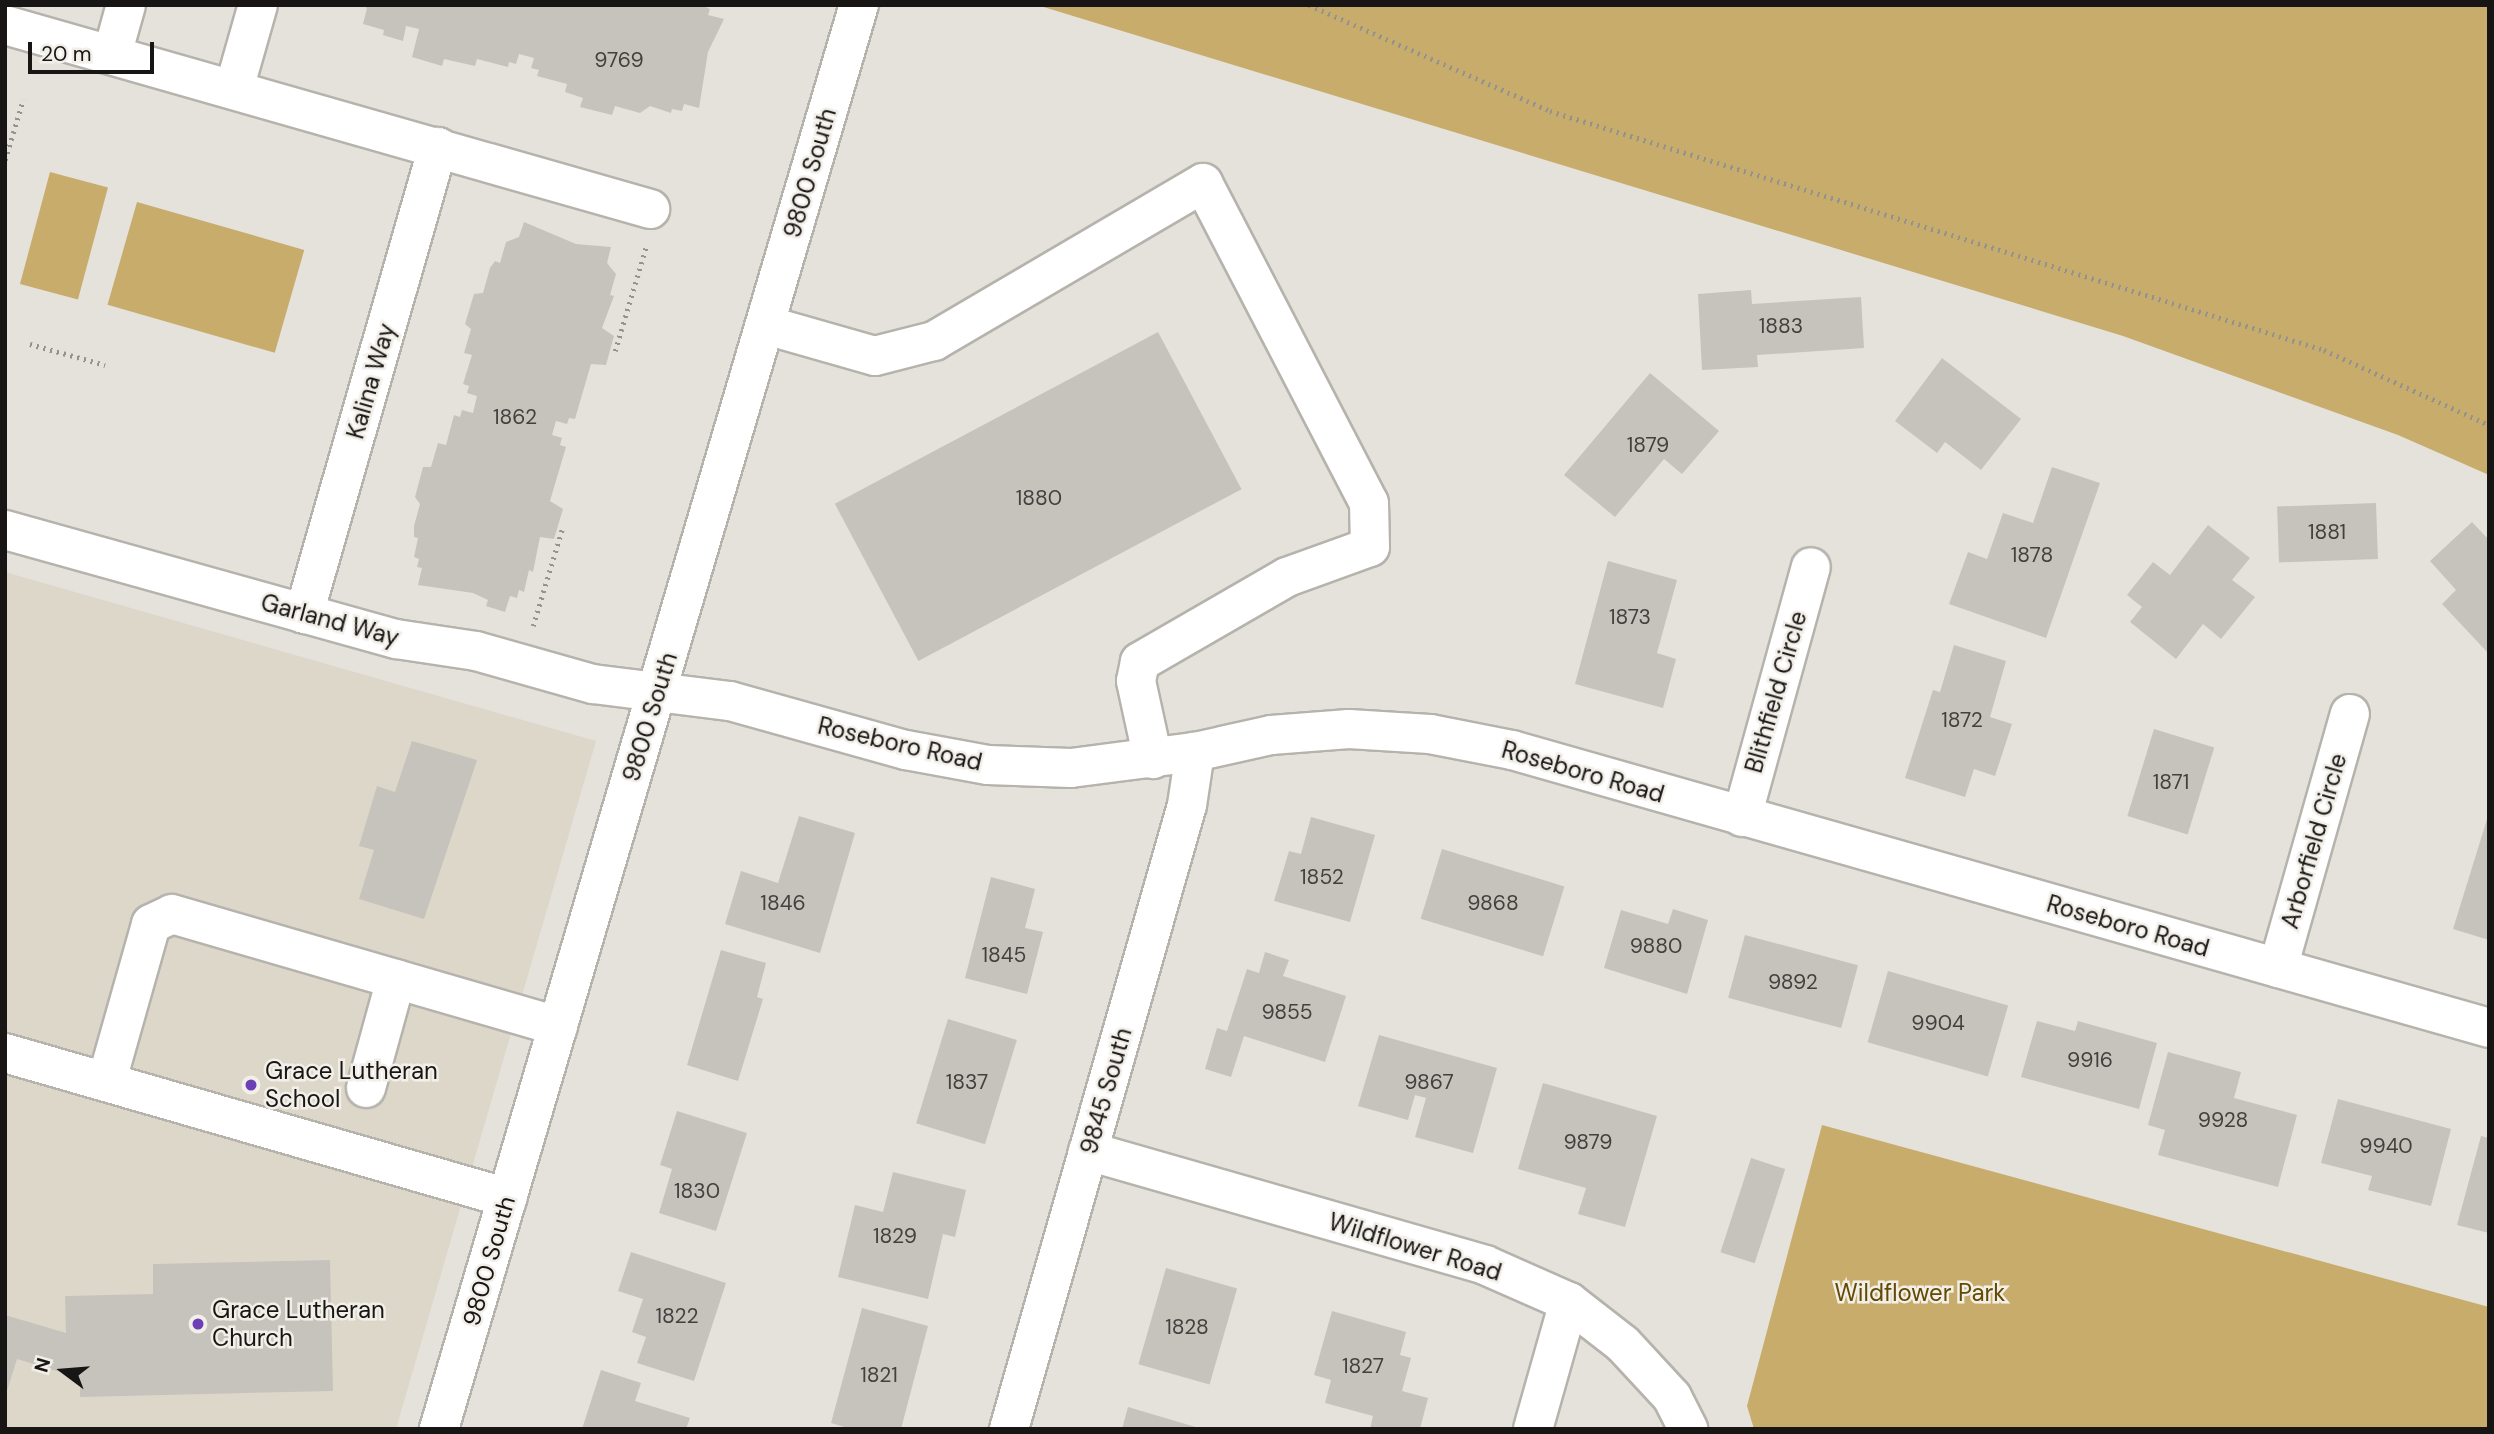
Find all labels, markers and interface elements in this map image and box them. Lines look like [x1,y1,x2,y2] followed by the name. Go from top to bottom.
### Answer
[32,28,158,72] scale bar
[41,40,92,68] text: 20 m
[594,47,644,73] house number: 9769
[778,105,842,241] street label: 9800 South
[1759,313,1803,339] house number: 1883
[341,320,401,442] street label: Kalina Way
[493,404,537,430] house number: 1862
[1627,432,1669,458] house number: 1879
[1016,485,1062,511] house number: 1880
[2308,519,2346,545] house number: 1881
[2011,542,2053,568] house number: 1878
[258,588,402,652] street label: Garland Way
[1609,604,1651,630] house number: 1873
[1739,608,1813,776] street label: Blithfield Circle
[617,649,683,785] street label: 9800 South
[1941,707,1983,733] house number: 1872
[815,711,985,777] street label: Roseboro Road
[1498,735,1668,809] street label: Roseboro Road
[2275,750,2353,932] street label: Arborfield Circle
[2153,769,2189,795] house number: 1871
[1300,864,1344,890] house number: 1852
[2043,889,2213,963] street label: Roseboro Road
[760,890,806,916] house number: 1846
[1467,890,1519,916] house number: 9868
[1630,933,1682,959] house number: 9880
[982,942,1026,968] house number: 1845
[1768,969,1818,995] house number: 9892
[1261,999,1313,1025] house number: 9855
[1911,1010,1965,1036] house number: 9904
[1074,1025,1138,1157] street label: 9845 South
[2067,1047,2113,1073] house number: 9916
[265,1057,438,1113] place label: Grace Lutheran School
[946,1069,988,1095] house number: 1837
[1404,1069,1454,1095] house number: 9867
[243,1077,259,1093] marker: Grace Lutheran School
[2198,1107,2248,1133] house number: 9928
[1564,1129,1612,1155] house number: 9879
[2359,1133,2413,1159] house number: 9940
[674,1178,720,1204] house number: 1830
[457,1193,521,1329] street label: 9800 South
[1325,1207,1505,1287] street label: Wildflower Road
[873,1223,917,1249] house number: 1829
[1835,1279,2005,1307] park label: Wildflower Park
[212,1296,385,1352] place label: Grace Lutheran Church
[655,1303,699,1329] house number: 1822
[1165,1314,1209,1340] house number: 1828
[190,1316,206,1332] marker: Grace Lutheran Church
[28,1336,98,1406] north arrow
[1342,1353,1384,1379] house number: 1827
[28,1355,56,1375] text: N
[860,1362,898,1388] house number: 1821

